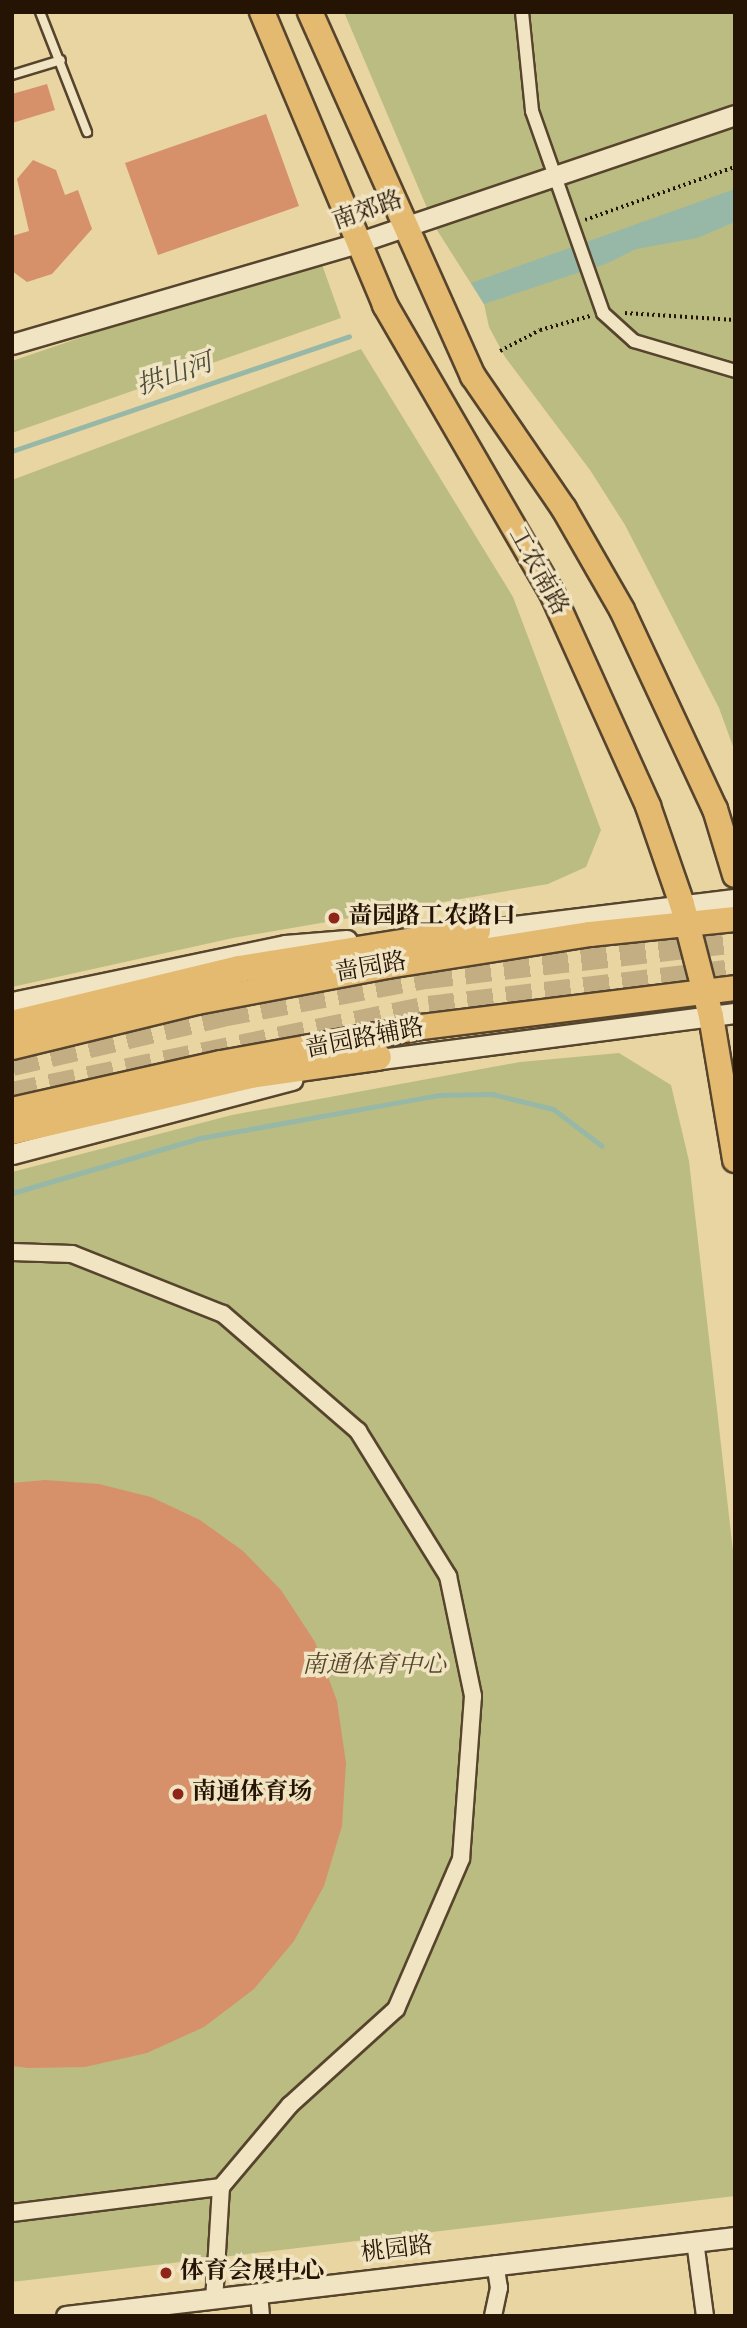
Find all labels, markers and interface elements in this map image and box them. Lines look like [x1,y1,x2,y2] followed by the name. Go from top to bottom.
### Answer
[329,187,407,237] street label: 南郊路
[133,349,217,403] water label: 拱山河
[501,523,573,621] street label: 工农南路
[348,904,516,932] place label: 啬园路工农路口
[326,910,342,926] marker: 啬园路工农路口
[333,949,409,989] street label: 啬园路
[303,1014,427,1066] street label: 啬园路辅路
[302,1653,446,1681] park label: 南通体育中心
[192,1780,312,1808] place label: 南通体育场
[170,1786,186,1802] marker: 南通体育场
[360,2232,434,2270] street label: 桃园路
[180,2259,324,2287] place label: 体育会展中心
[158,2265,174,2281] marker: 体育会展中心

